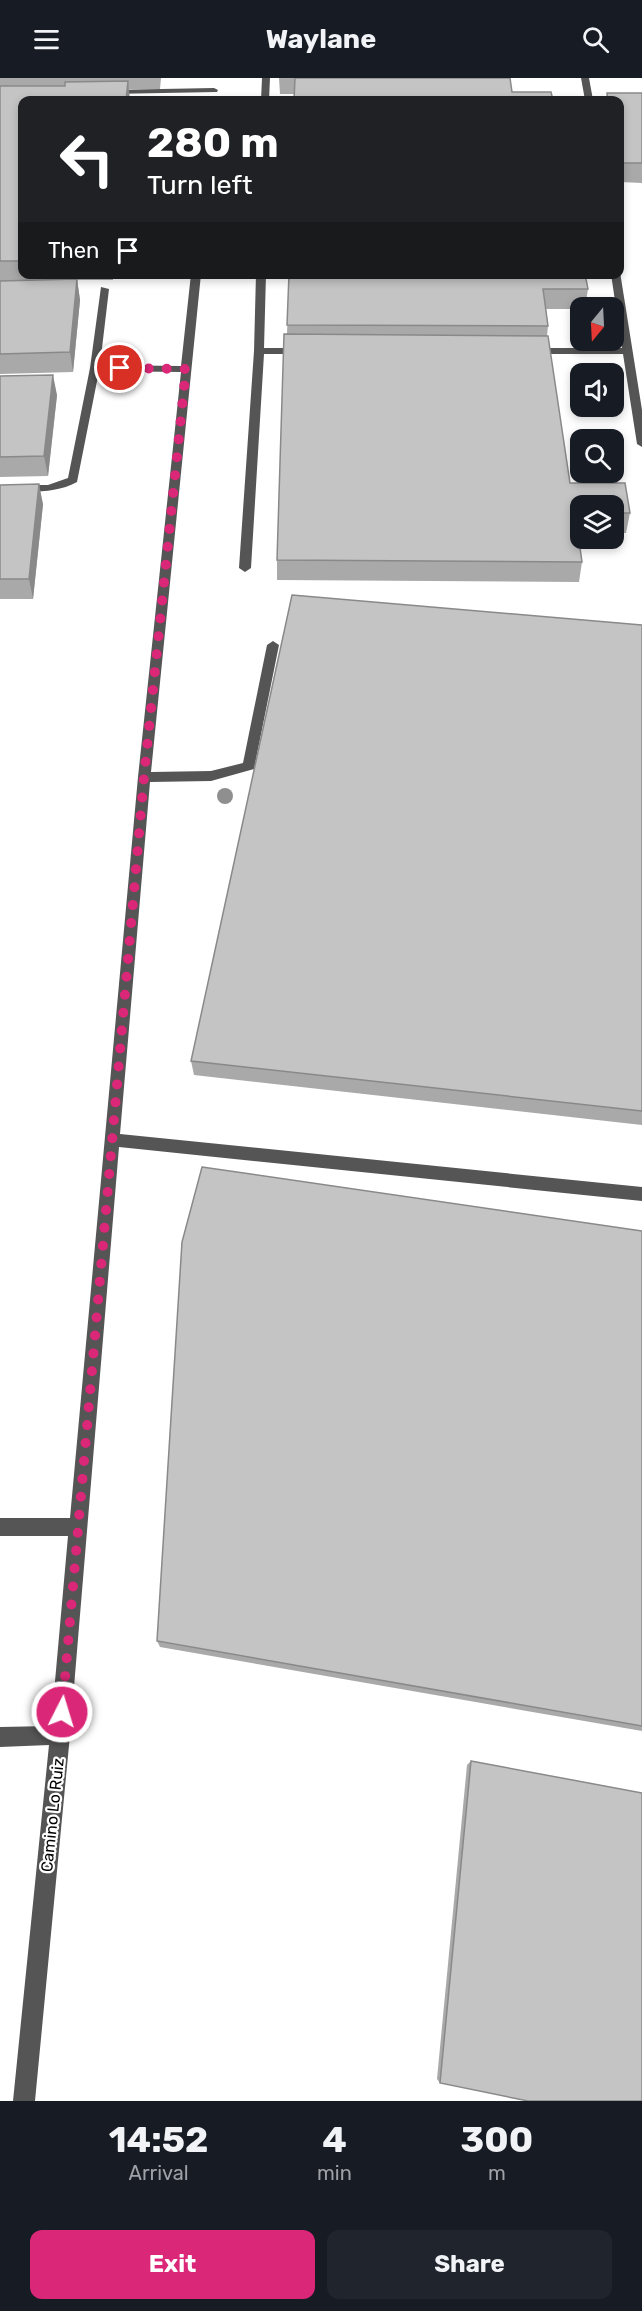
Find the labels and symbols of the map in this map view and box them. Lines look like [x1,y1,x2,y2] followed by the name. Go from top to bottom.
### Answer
[570,297,624,351] north arrow
[94,342,145,393] pin
[30,1680,94,1744] position arrow
[37,1757,68,1873] street label: Camino Lo Ruiz

